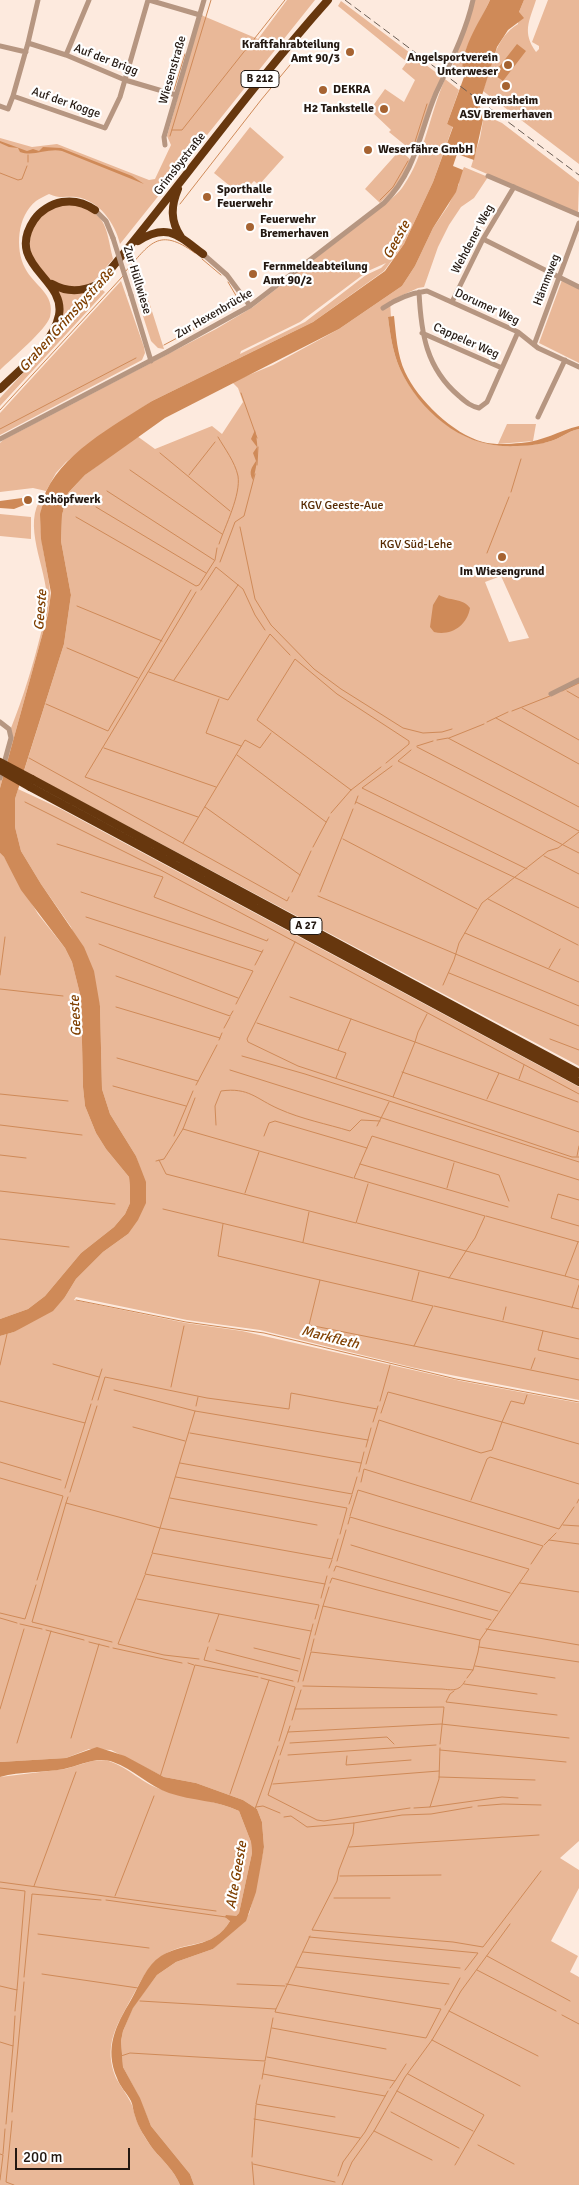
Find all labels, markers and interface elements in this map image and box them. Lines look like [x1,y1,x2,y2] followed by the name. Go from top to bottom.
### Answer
[156,34,190,106] street label: Wiesenstraße
[242,38,340,66] place label: Kraftfahrabteilung Amt 90/3
[72,41,140,79] street label: Auf der Brigg
[344,46,356,58] marker: Kraftfahrabteilung Amt 90/3
[407,51,498,79] place label: Angelsportverein Unterweser
[502,59,514,71] marker: Angelsportverein Unterweser
[241,70,279,88] road number: B 212
[500,80,512,92] marker: Vereinsheim ASV Bremerhaven
[333,83,370,97] place label: DEKRA
[317,84,329,96] marker: DEKRA
[30,85,102,121] street label: Auf der Kogge
[460,94,552,122] place label: Vereinsheim ASV Bremerhaven
[303,102,374,116] place label: H2 Tankstelle
[378,103,390,115] marker: H2 Tankstelle
[151,130,209,198] street label: Grimsbystraße
[378,143,473,157] place label: Weserfähre GmbH
[362,144,374,156] marker: Weserfähre GmbH
[217,183,273,211] place label: Sporthalle Feuerwehr
[201,191,213,203] marker: Sporthalle Feuerwehr
[449,202,497,276] street label: Wehdener Weg
[260,213,329,241] place label: Feuerwehr Bremerhaven
[380,218,414,262] water label: Geeste
[244,221,256,233] marker: Feuerwehr Bremerhaven
[120,244,154,316] street label: Zur Hüllwiese
[531,252,563,308] street label: Hämmweg
[263,260,368,288] place label: Fernmeldeabteilung Amt 90/2
[16,264,118,376] water label: Graben Grimsbystraße
[247,268,259,280] marker: Fernmeldeabteilung Amt 90/2
[173,286,255,342] street label: Zur Hexenbrücke
[452,286,522,328] street label: Dorumer Weg
[431,320,501,362] street label: Cappeler Weg
[38,493,100,507] place label: Schöpfwerk
[22,494,34,506] marker: Schöpfwerk
[300,499,384,513] park label: KGV Geeste-Aue
[380,538,452,552] park label: KGV Süd-Lehe
[496,551,508,563] marker: Im Wiesengrund
[459,565,545,579] place label: Im Wiesengrund
[31,589,51,631] water label: Geeste
[290,918,322,934] road number: A 27
[67,995,85,1037] water label: Geeste
[300,1323,360,1353] water label: Markfleth
[223,1840,251,1910] water label: Alte Geeste
[18,2138,132,2170] scale bar
[23,2148,63,2166] text: 200 m

